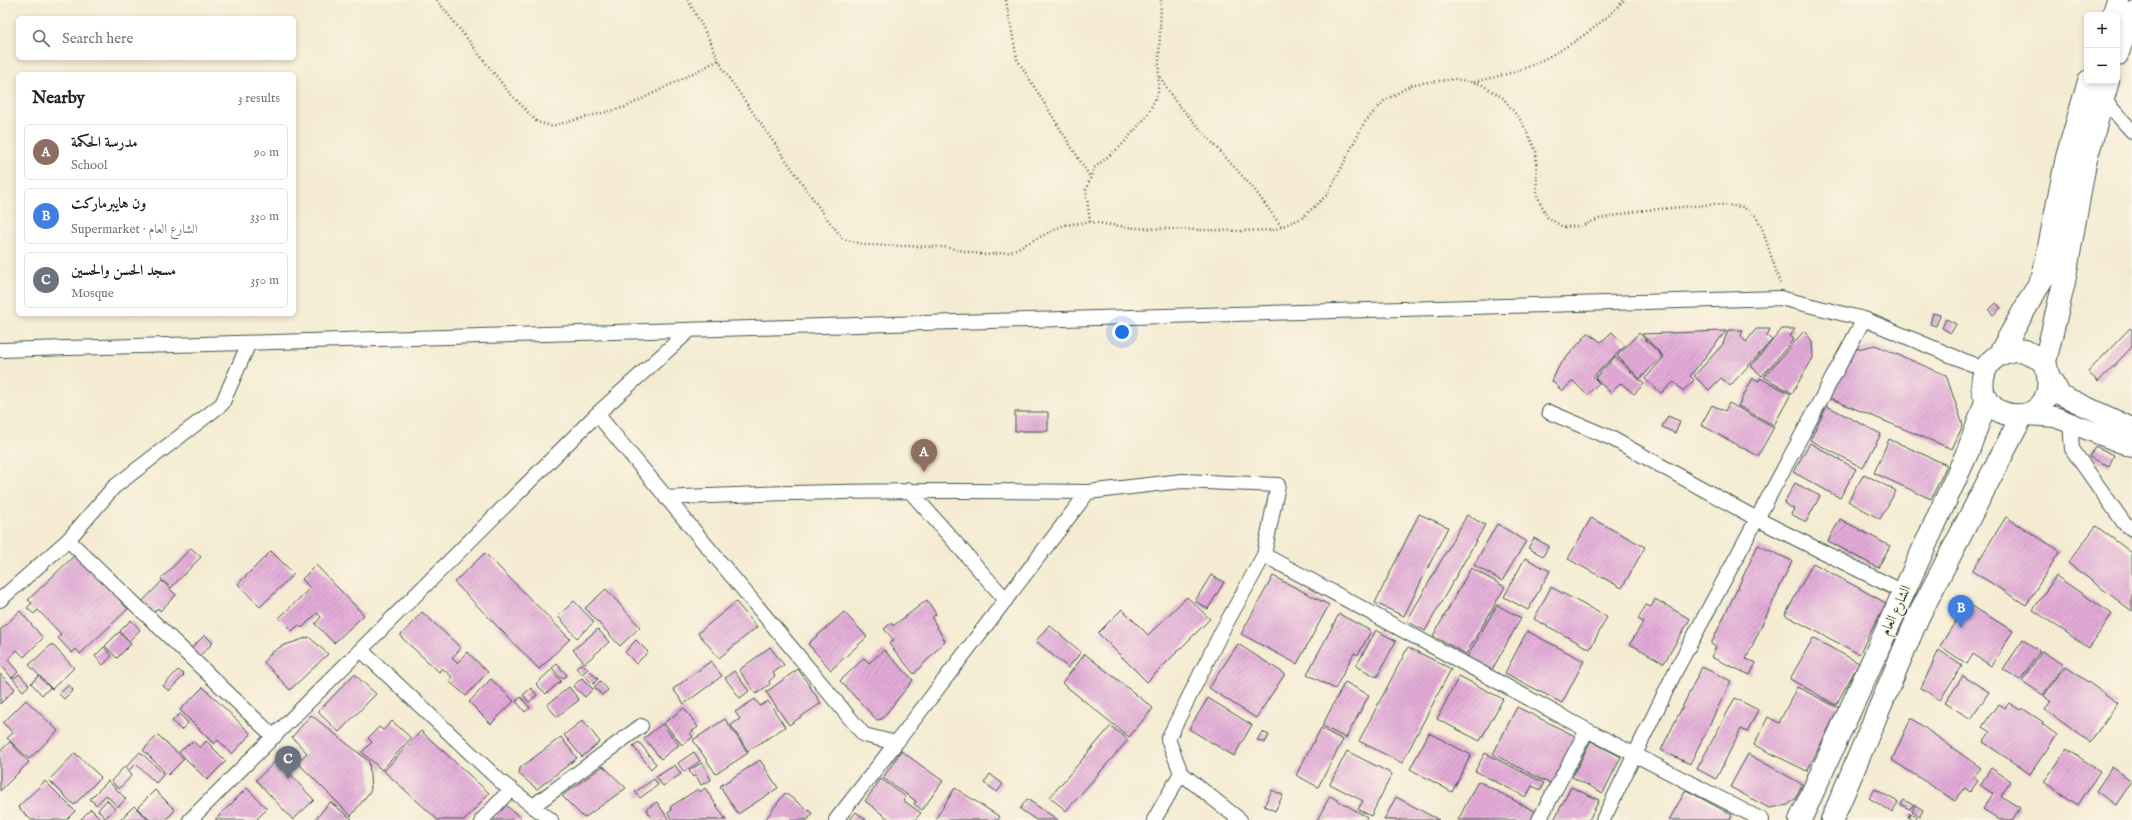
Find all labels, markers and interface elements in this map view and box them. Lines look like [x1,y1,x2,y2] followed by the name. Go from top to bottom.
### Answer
[2084,12,2120,84] map controls
[2084,12,2120,48] button: +
[16,16,296,60] search box
[30,27,52,49] icon: search
[62,29,133,48] text: Search here
[2084,48,2120,84] button: −
[32,88,85,109] text: Nearby
[238,90,280,107] text: 3 results
[71,133,137,152] text: مدرسة الحكمة
[42,144,50,161] text: A
[254,144,279,161] text: 90 m
[71,157,108,174] text: School
[71,194,146,213] text: ون هايبرماركت
[42,208,50,225] text: B
[250,208,279,225] text: 330 m
[71,221,198,238] text: Supermarket · الشارع العام
[71,261,176,280] text: مسجد الحسن والحسين
[41,272,51,289] text: C
[250,272,279,289] text: 350 m
[71,285,114,302] text: Mosque
[1112,322,1132,342] your location
[911,439,937,472] pin: A
[1877,583,1918,640] street label: الشارع العام
[1948,595,1974,628] pin: B
[275,746,301,779] pin: C

